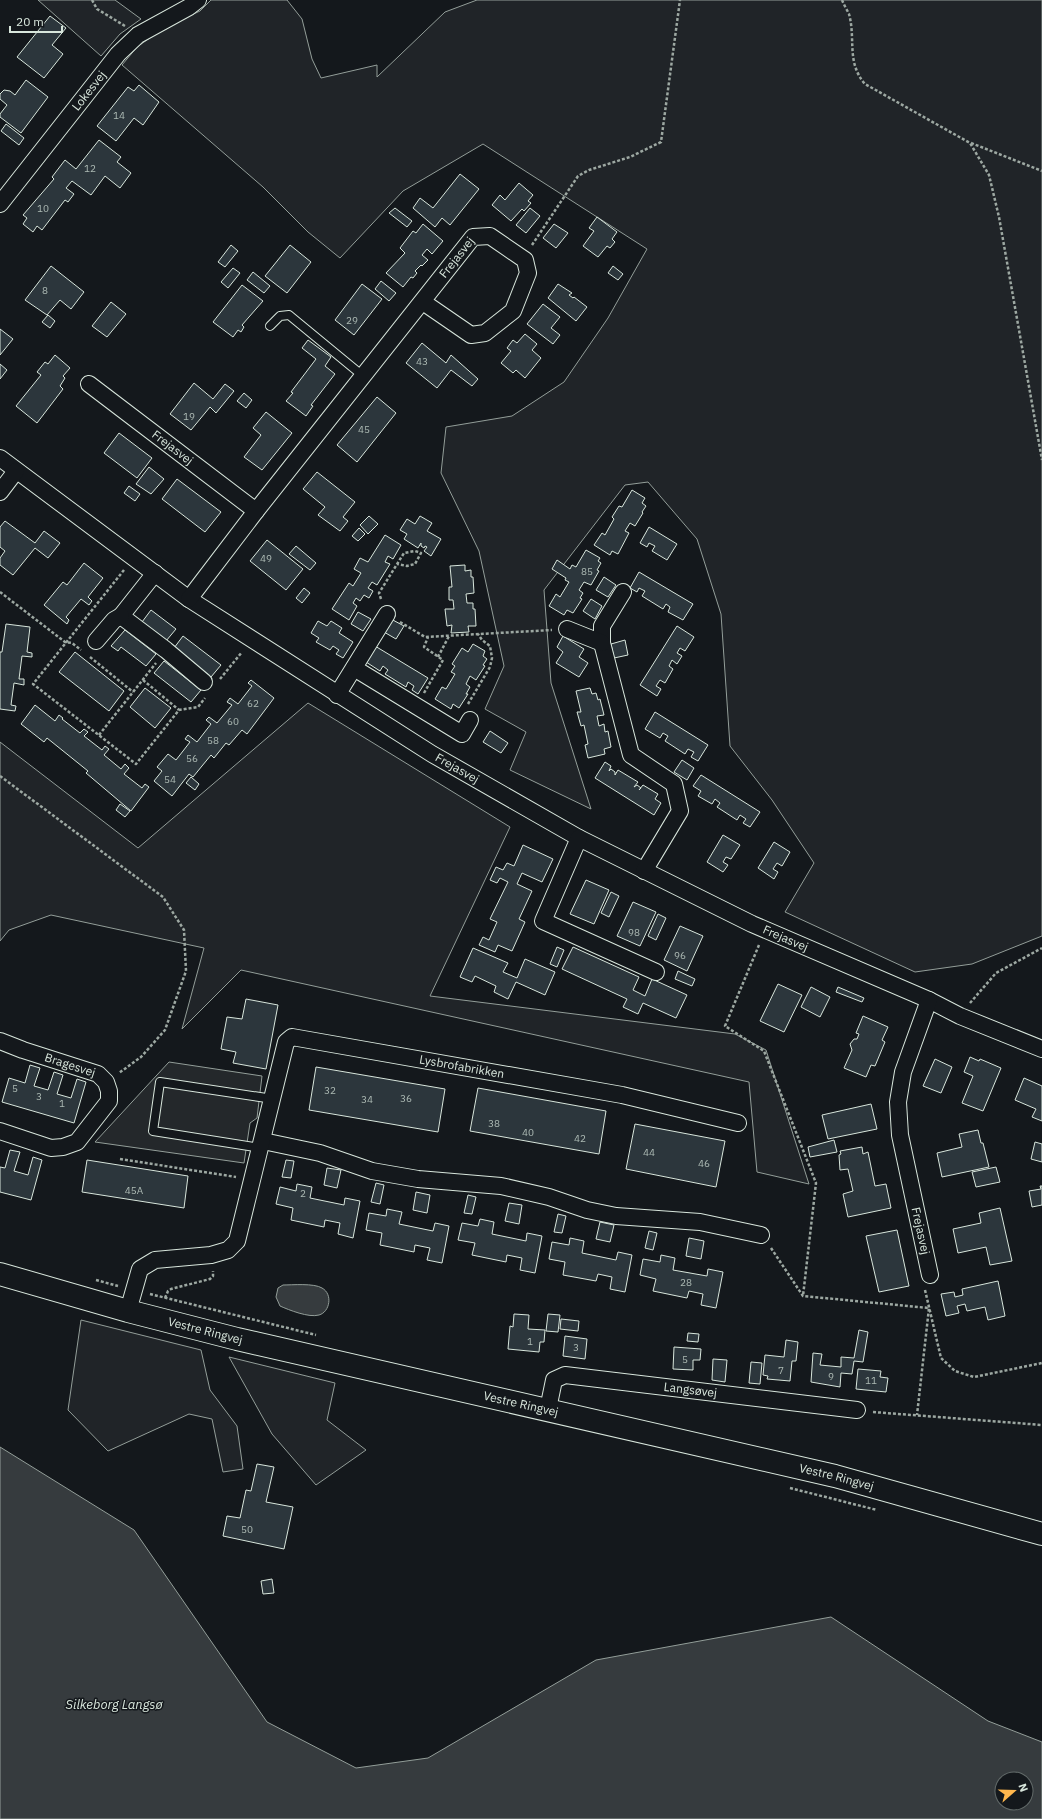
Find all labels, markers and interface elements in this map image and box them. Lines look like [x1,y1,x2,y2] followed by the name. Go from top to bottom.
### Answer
[10,8,62,34] scale bar
[16,14,44,29] text: 20 m
[68,68,109,113] street label: Lokesvej
[113,109,125,122] house number: 14
[84,162,96,175] house number: 12
[37,202,49,215] house number: 10
[436,234,477,281] street label: Frejasvej
[42,284,48,297] house number: 8
[346,314,358,327] house number: 29
[416,355,428,368] house number: 43
[183,410,195,423] house number: 19
[358,423,370,436] house number: 45
[149,427,197,468] street label: Frejasvej
[260,552,272,565] house number: 49
[581,565,593,578] house number: 85
[247,697,259,710] house number: 62
[227,715,239,728] house number: 60
[207,734,219,747] house number: 58
[433,750,482,786] street label: Frejasvej
[186,752,198,765] house number: 56
[164,773,176,786] house number: 54
[761,922,811,954] street label: Frejasvej
[628,926,640,939] house number: 98
[674,949,686,962] house number: 96
[43,1049,97,1080] street label: Bragesvej
[418,1052,505,1081] street label: Lysbrofabrikken
[12,1082,18,1095] house number: 5
[324,1084,336,1097] house number: 32
[36,1090,42,1103] house number: 3
[400,1092,412,1105] house number: 36
[361,1093,373,1106] house number: 34
[59,1097,65,1110] house number: 1
[488,1117,500,1130] house number: 38
[522,1126,534,1139] house number: 40
[574,1132,586,1145] house number: 42
[643,1146,655,1159] house number: 44
[698,1157,710,1170] house number: 46
[125,1184,144,1197] house number: 45A
[300,1187,306,1200] house number: 2
[909,1206,933,1256] street label: Frejasvej
[680,1276,692,1289] house number: 28
[166,1314,244,1347] street label: Vestre Ringvej
[527,1335,533,1348] house number: 1
[573,1341,579,1354] house number: 3
[682,1353,688,1366] house number: 5
[778,1364,784,1377] house number: 7
[828,1370,834,1383] house number: 9
[865,1374,877,1387] house number: 11
[663,1379,718,1400] street label: Langsøvej
[482,1388,560,1419] street label: Vestre Ringvej
[798,1460,876,1494] street label: Vestre Ringvej
[241,1523,253,1536] house number: 50
[65,1696,163,1713] water label: Silkeborg Langsø
[994,1771,1034,1811] north arrow
[1015,1781,1031,1794] text: N

